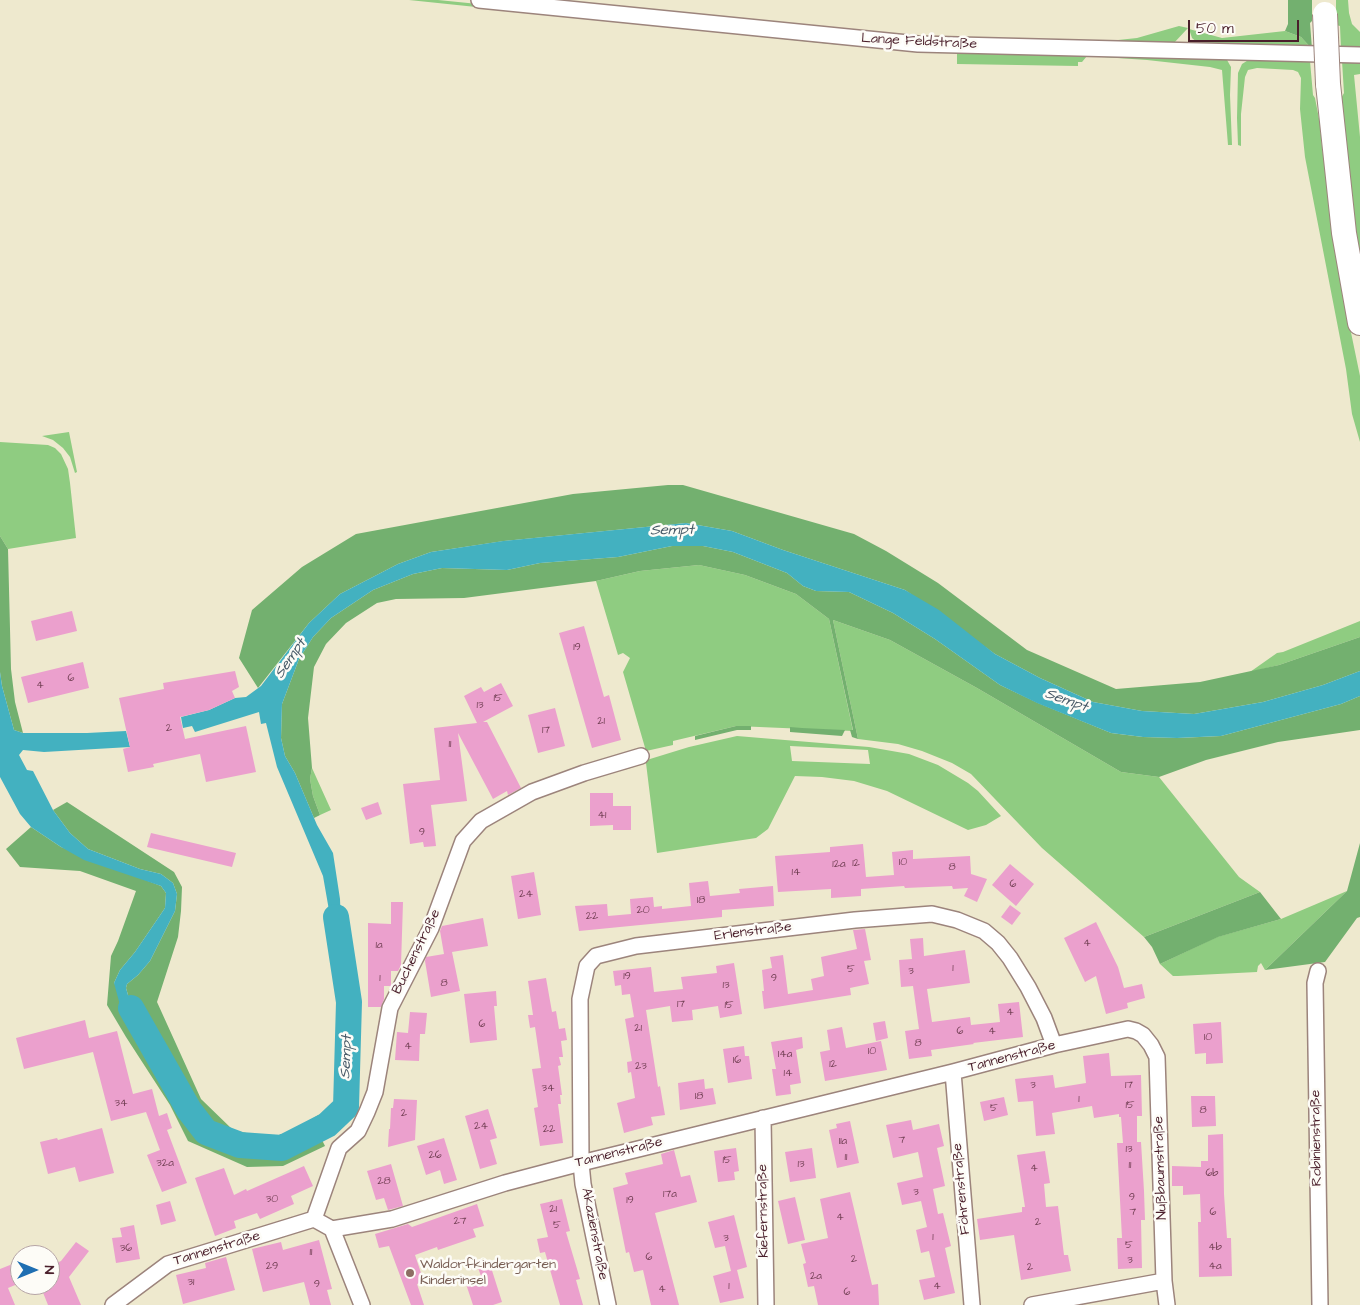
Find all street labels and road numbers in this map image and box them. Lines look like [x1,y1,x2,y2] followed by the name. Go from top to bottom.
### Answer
[861,31,977,53] street label: Lange Feldstraße
[389,907,445,997] street label: Buchenstraße
[713,919,793,945] street label: Erlenstraße
[967,1037,1057,1077] street label: Tannenstraße
[1308,1090,1326,1186] street label: Robinienstraße
[1151,1116,1171,1220] street label: Nußbaumstraße
[574,1134,664,1172] street label: Tannenstraße
[950,1143,974,1235] street label: Föhrenstraße
[755,1164,773,1258] street label: Kiefernstraße
[577,1187,611,1281] street label: Akazienstraße
[172,1228,262,1270] street label: Tannenstraße

